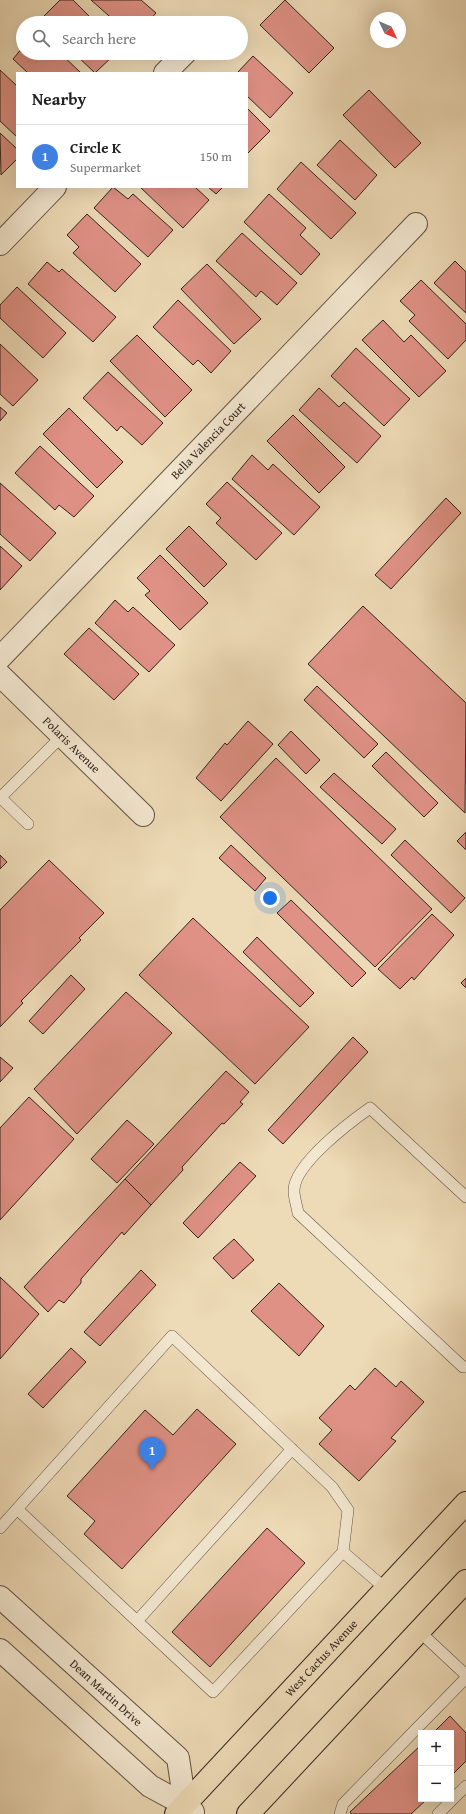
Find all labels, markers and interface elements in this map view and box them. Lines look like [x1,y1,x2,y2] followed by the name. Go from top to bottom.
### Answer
[370,12,406,48] north arrow
[16,16,248,60] search box
[30,27,52,49] icon: search
[62,28,136,49] text: Search here
[32,86,86,111] text: Nearby
[70,137,121,158] text: Circle K
[42,147,48,166] text: 1
[200,147,232,166] text: 150 m
[70,158,141,177] text: Supermarket
[167,397,250,483] street label: Bella Valencia Court
[39,713,105,777] street label: Polaris Avenue
[260,888,280,908] your location
[139,1437,165,1470] pin: 1
[281,1615,361,1700] street label: West Cactus Avenue
[66,1655,147,1730] street label: Dean Martin Drive
[418,1730,454,1802] map controls
[418,1730,454,1766] button: +
[418,1766,454,1802] button: −

